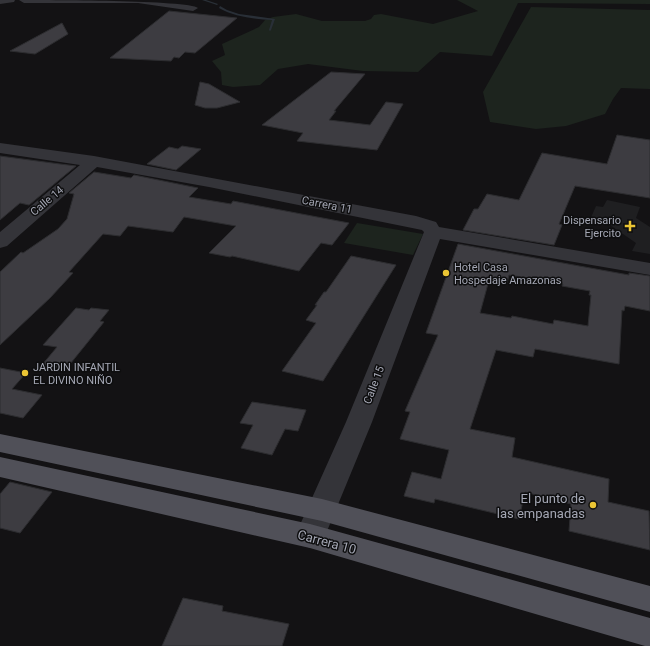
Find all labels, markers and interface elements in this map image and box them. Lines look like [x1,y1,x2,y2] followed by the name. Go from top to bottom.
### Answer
[28,183,66,219] street label: Calle 14
[301,194,353,216] street label: Carrera 11
[563,214,621,240] place label: Dispensario Ejercito
[624,220,636,232] marker: Dispensario Ejercito
[454,261,562,287] place label: Hotel Casa Hospedaje Amazonas
[441,268,451,278] marker: Hotel Casa Hospedaje Amazonas
[33,361,120,387] place label: JARDIN INFANTIL EL DIVINO NIÑO
[361,364,387,406] street label: Calle 15
[20,368,30,378] marker: JARDIN INFANTIL EL DIVINO NIÑO
[497,491,585,521] place label: El punto de las empanadas
[588,500,598,510] marker: El punto de las empanadas
[296,527,358,557] street label: Carrera 10

